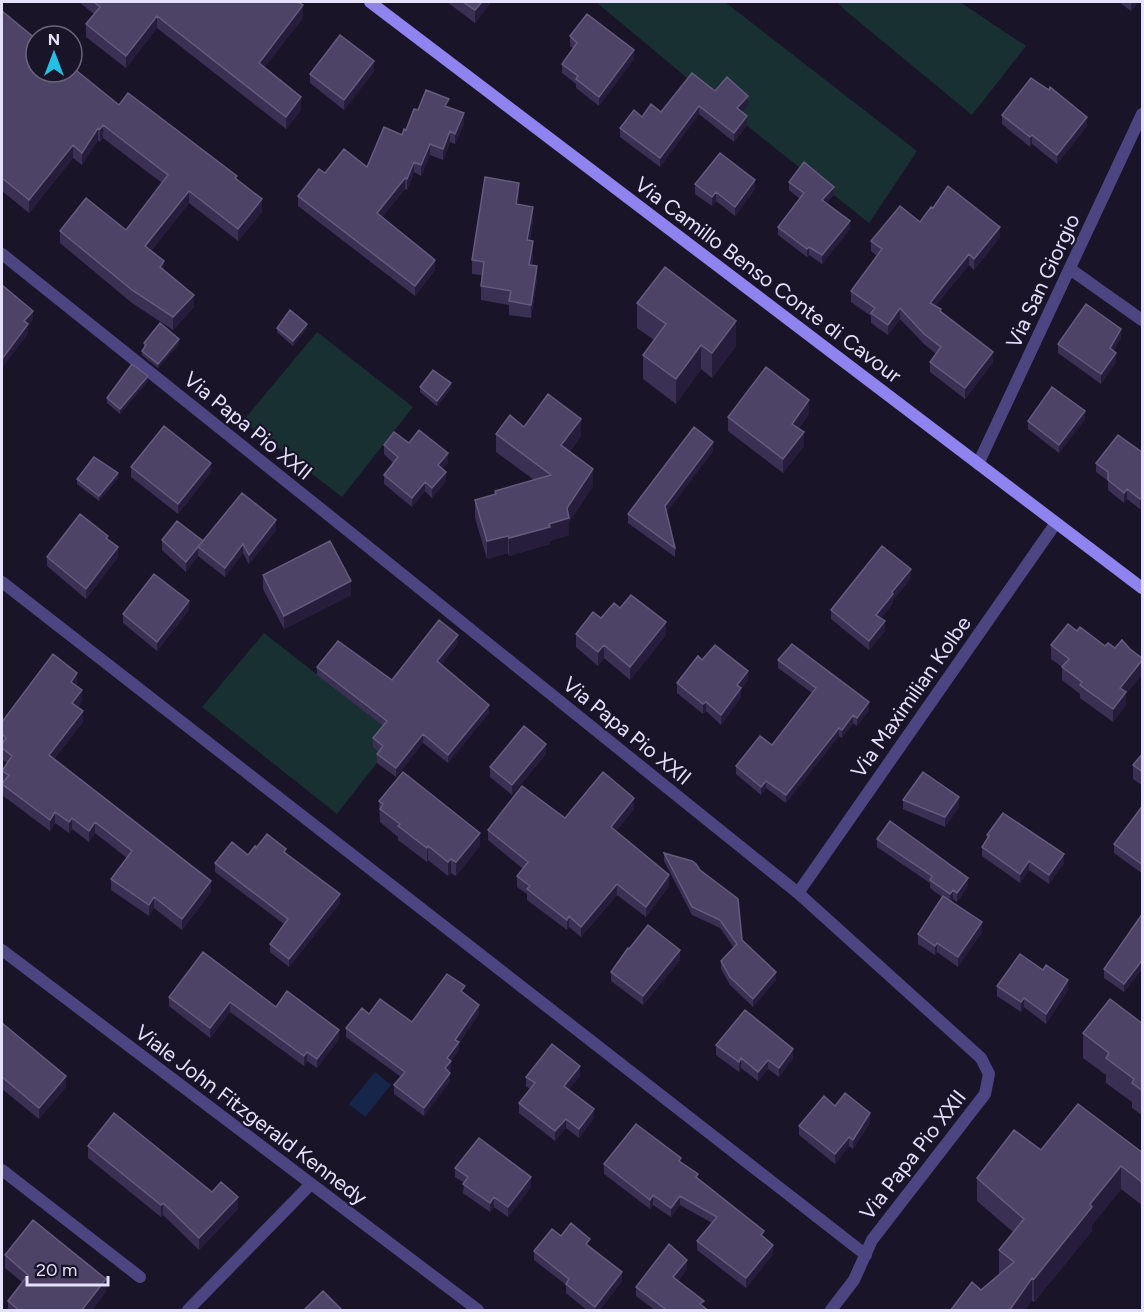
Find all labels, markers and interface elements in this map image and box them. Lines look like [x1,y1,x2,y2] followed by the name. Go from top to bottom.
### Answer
[24,24,84,84] north arrow
[48,30,60,49] text: N
[630,171,906,388] street label: Via Camillo Benso Conte di Cavour
[1001,210,1085,352] street label: Via San Giorgio
[179,366,318,485] street label: Via Papa Pio XXII
[845,611,976,782] street label: Via Maximilian Kolbe
[558,671,697,790] street label: Via Papa Pio XXII
[131,1019,372,1210] street label: Viale John Fitzgerald Kennedy
[854,1085,971,1225] street label: Via Papa Pio XXII
[27,1249,108,1287] scale bar
[36,1259,77,1281] text: 20 m

